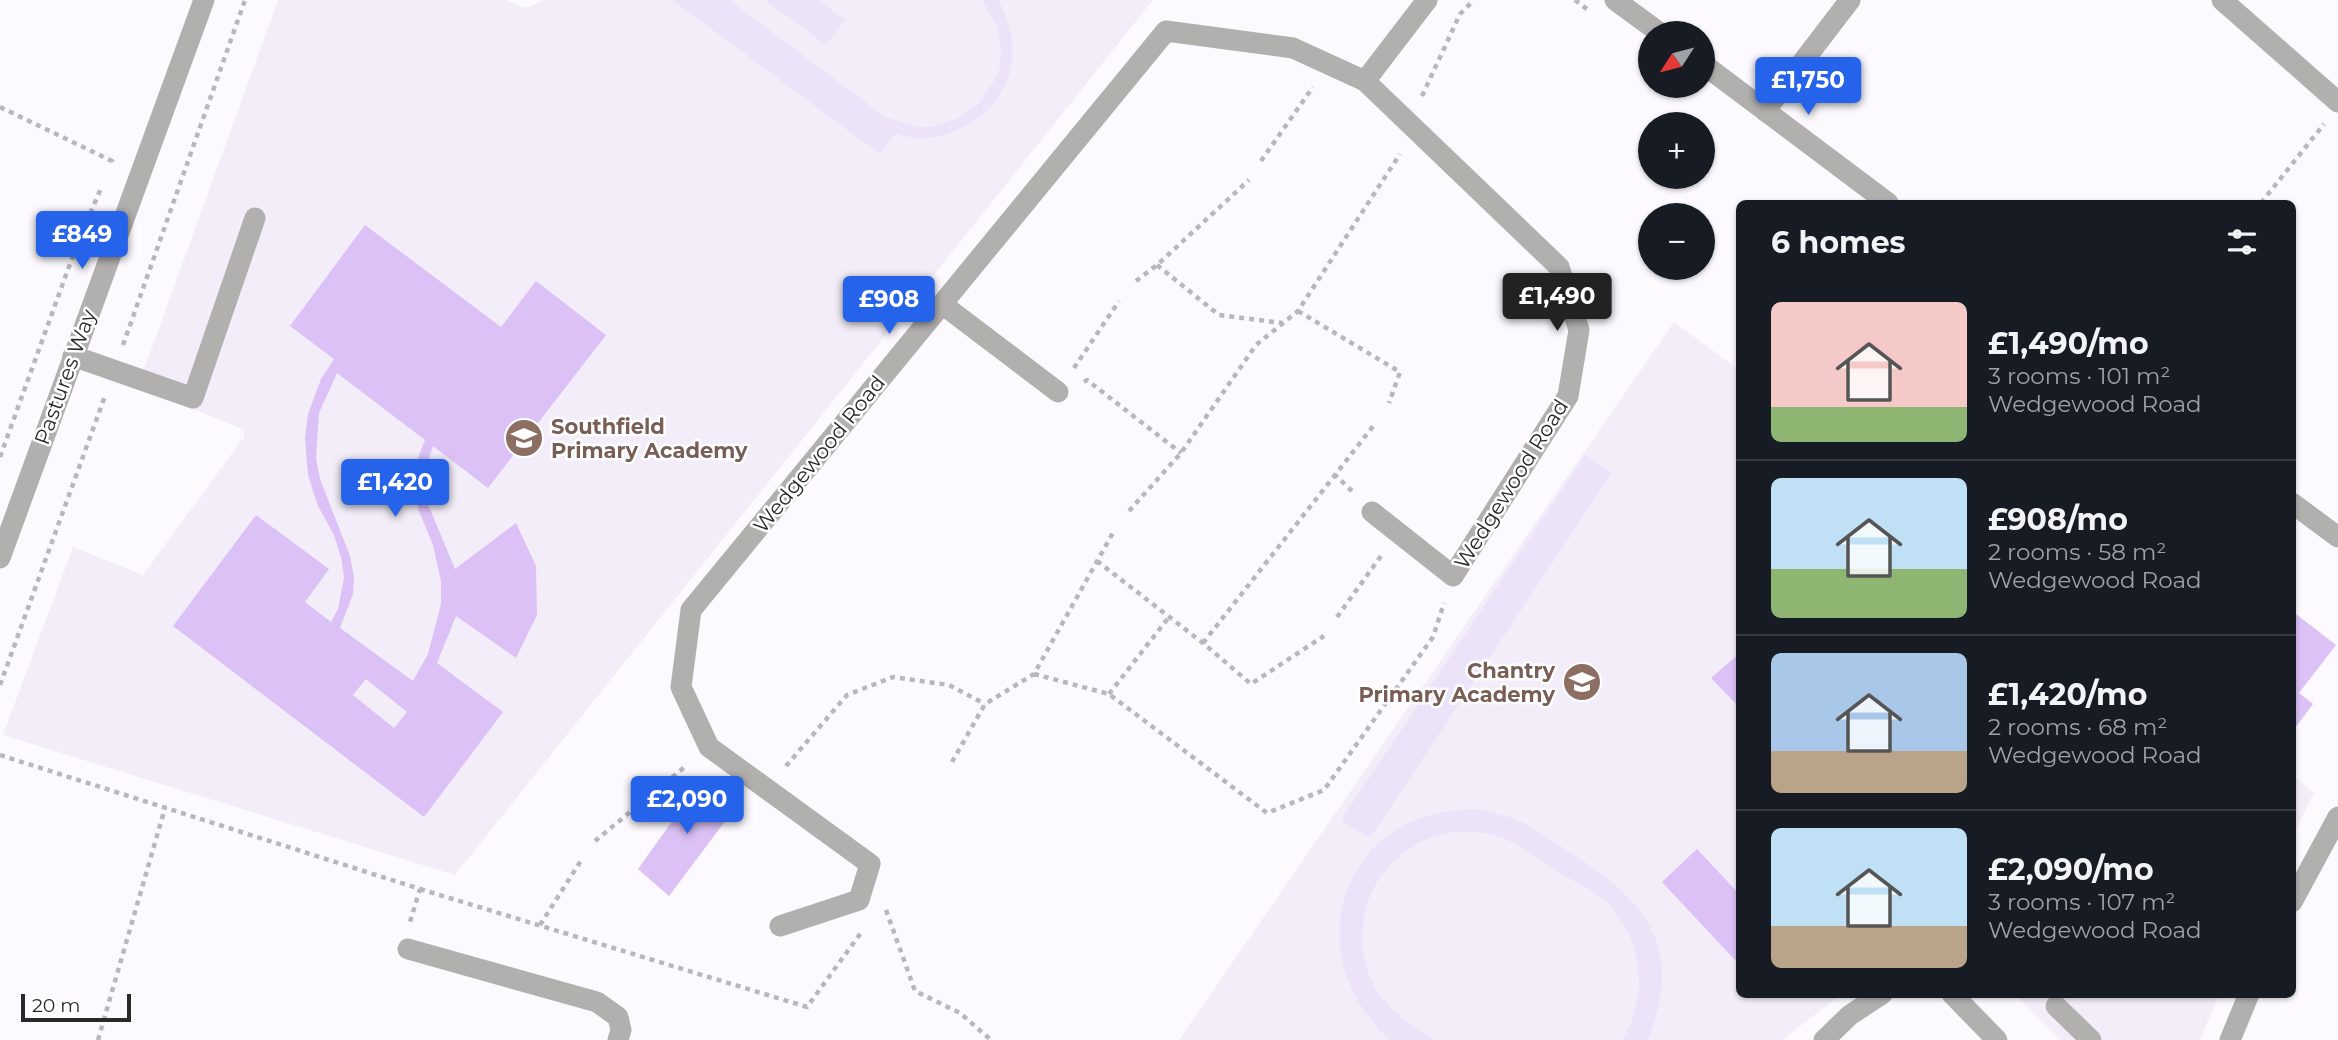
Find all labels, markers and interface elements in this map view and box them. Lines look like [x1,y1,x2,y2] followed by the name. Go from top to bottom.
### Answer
[1638,21,1715,98] north arrow
[1638,21,1715,280] map controls
[1751,58,1865,117] pin: £1,750
[1771,66,1845,94] text: £1,750
[1638,112,1715,189] button: +
[1638,203,1715,280] button: −
[41,212,123,271] pin: £849
[52,220,112,248] text: £849
[2223,223,2261,261] icon: filters
[1771,224,1906,261] text: 6 homes
[1500,274,1614,333] pin: £1,490
[848,276,930,336] pin: £908
[1519,282,1595,310] text: £1,490
[859,285,919,313] text: £908
[29,305,101,448] street label: Pastures Way
[1988,325,2149,362] text: £1,490/mo
[1827,330,1911,414] icon: home
[1988,362,2170,390] text: 3 rooms · 101 m²
[748,370,890,538] street label: Wedgewood Road
[1988,390,2202,418] text: Wedgewood Road
[1449,395,1573,573] street label: Wedgewood Road
[551,414,748,463] place label: Southfield Primary Academy
[503,417,545,459] school or university icon: Southfield Primary Academy
[338,460,452,519] pin: £1,420
[357,468,433,496] text: £1,420
[1988,501,2128,538] text: £908/mo
[1827,506,1911,590] icon: home
[1988,538,2166,566] text: 2 rooms · 58 m²
[1988,566,2202,594] text: Wedgewood Road
[1358,658,1555,707] place label: Chantry Primary Academy
[1561,661,1603,703] school or university icon: Chantry Primary Academy
[1988,676,2147,713] text: £1,420/mo
[1827,681,1911,765] icon: home
[1988,713,2167,741] text: 2 rooms · 68 m²
[1988,741,2202,769] text: Wedgewood Road
[630,776,744,836] pin: £2,090
[647,785,727,813] text: £2,090
[1988,851,2154,888] text: £2,090/mo
[1827,856,1911,940] icon: home
[1988,888,2175,916] text: 3 rooms · 107 m²
[1988,916,2202,944] text: Wedgewood Road
[21,991,131,1023] scale bar
[32,994,80,1017] text: 20 m

